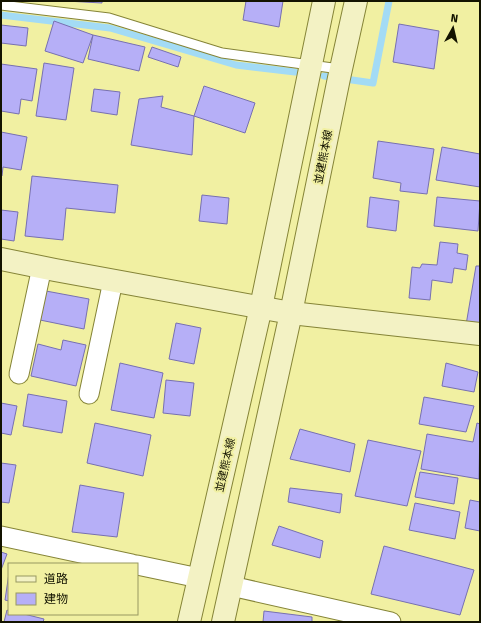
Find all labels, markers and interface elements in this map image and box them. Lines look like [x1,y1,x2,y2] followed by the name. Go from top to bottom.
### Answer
[433,8,473,48] north arrow
[450,12,459,26] text: N
[312,129,335,185] street label: 並建熊本線
[213,437,238,493] street label: 並建熊本線
[8,563,138,615] legend
[44,572,68,586] text: 道路
[44,592,68,606] text: 建物

